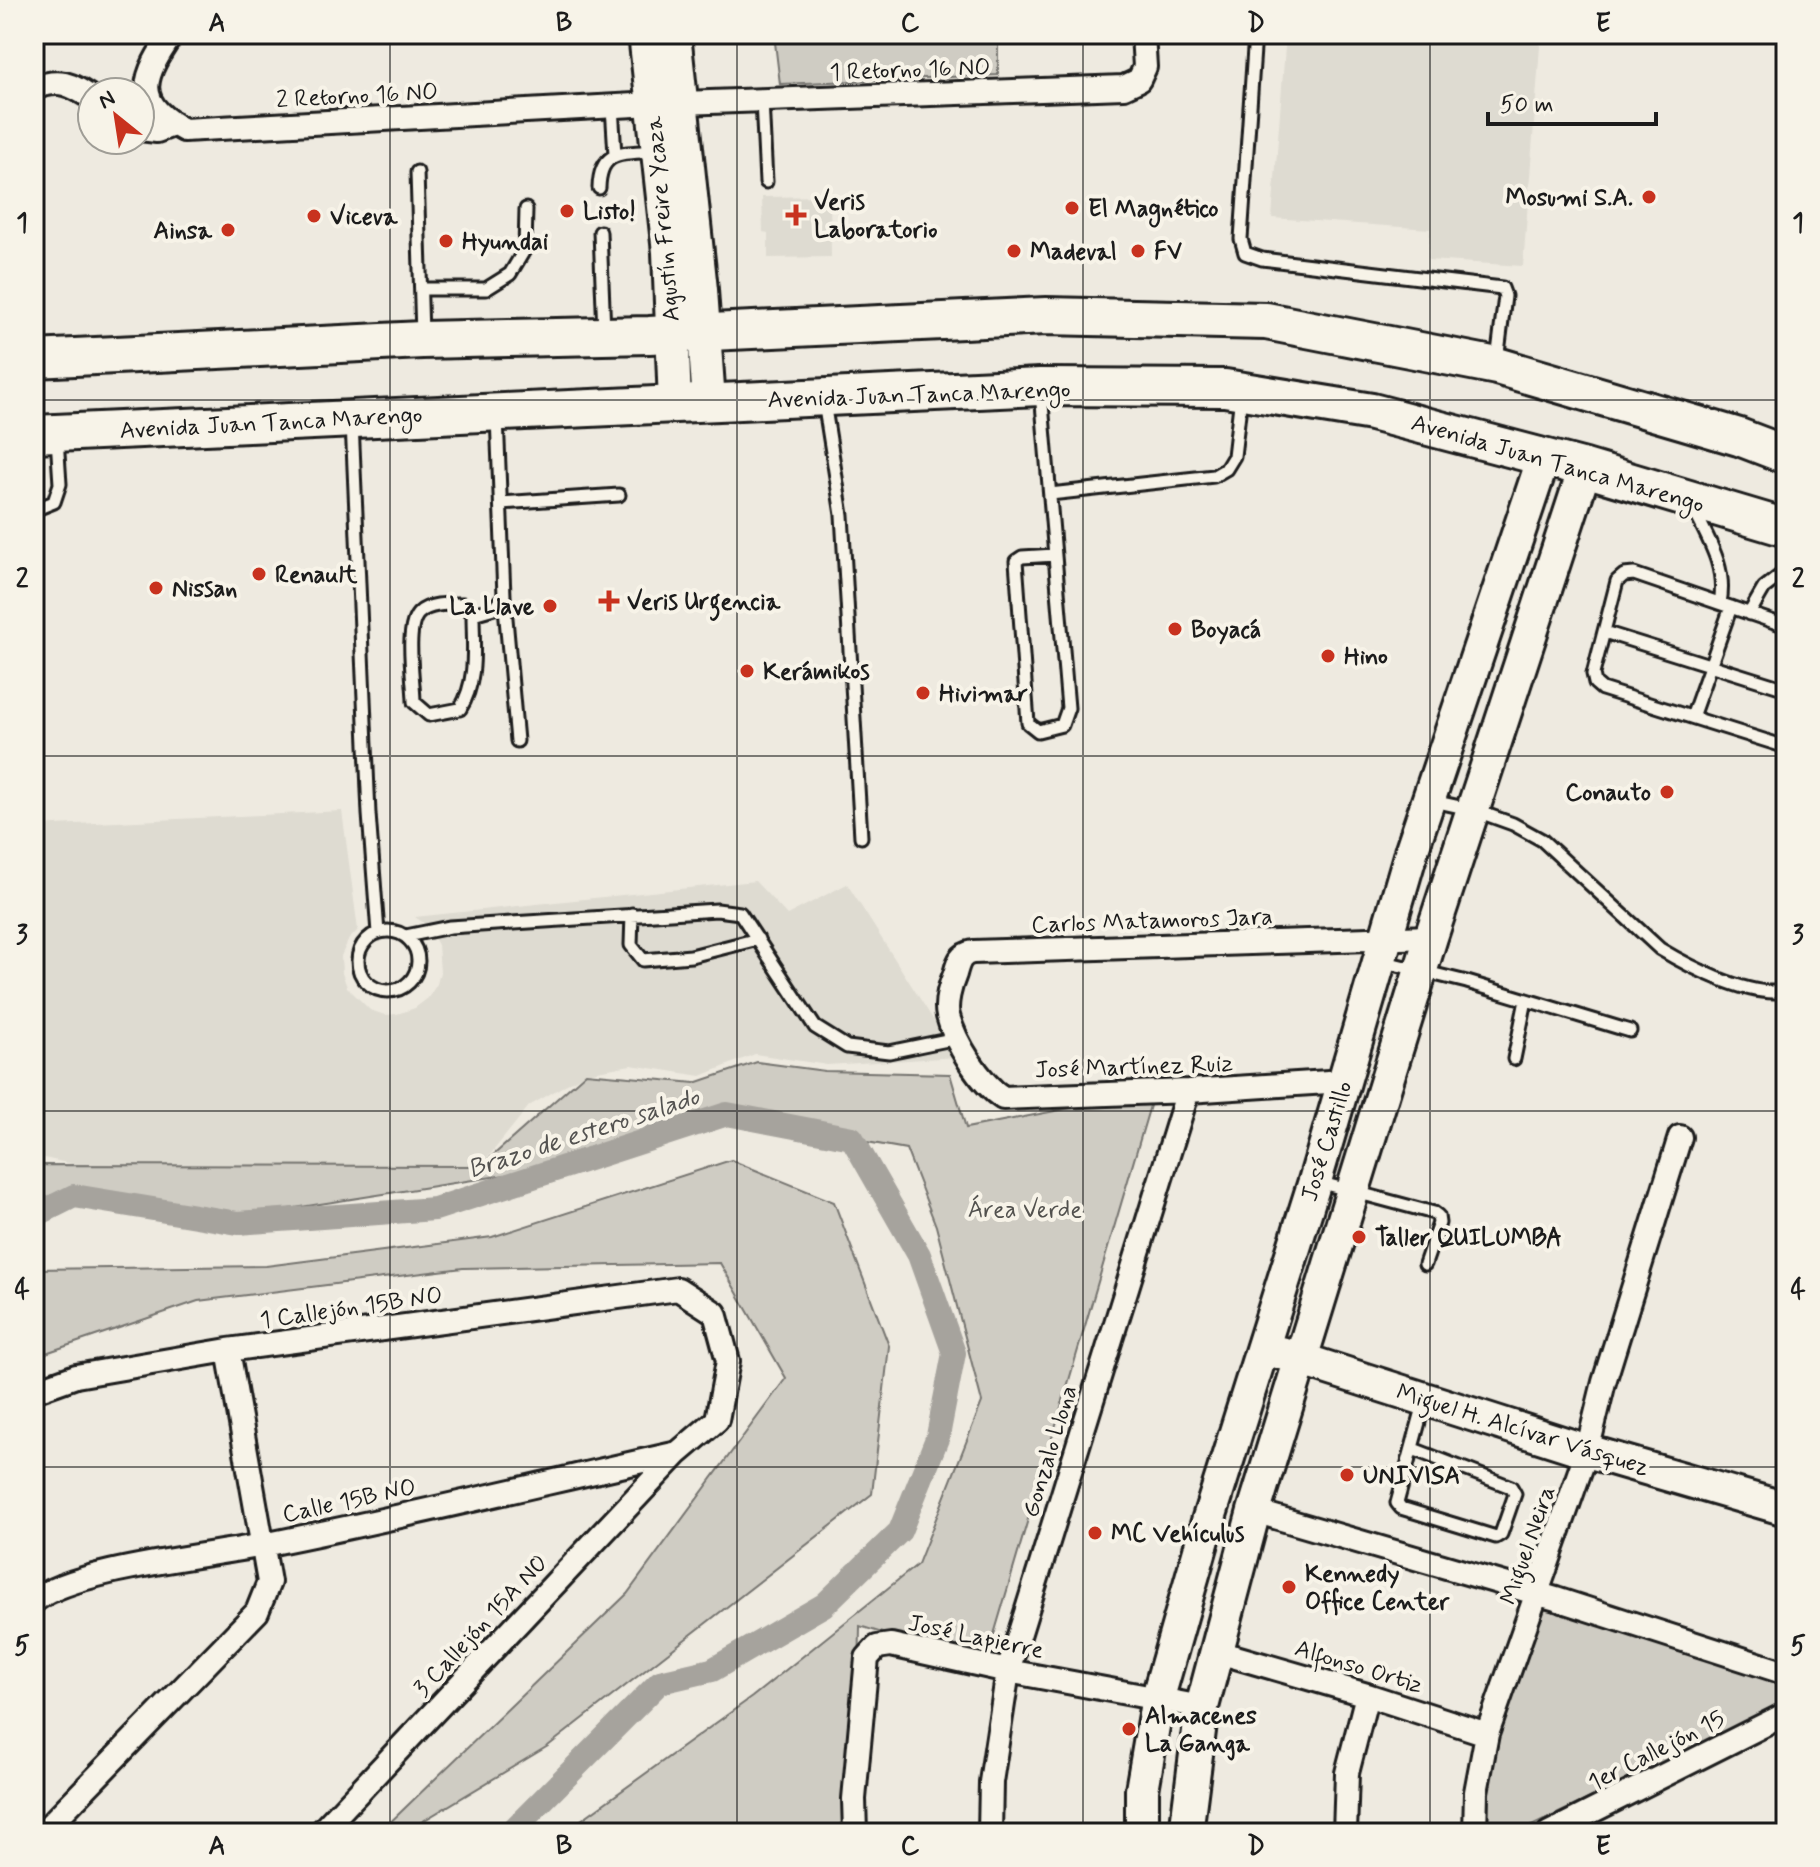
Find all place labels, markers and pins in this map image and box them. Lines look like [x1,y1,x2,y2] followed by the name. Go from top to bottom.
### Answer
[1505,183,1633,214] place label: Mosumi S.A.
[814,187,937,246] place label: Veris Laboratorio
[1640,188,1658,206] marker: Mosumi S.A.
[1088,194,1219,228] place label: El Magnético
[583,197,636,228] place label: Listo!
[1063,199,1081,217] marker: El Magnético
[330,202,398,233] place label: Viceva
[558,202,576,220] marker: Listo!
[785,204,807,226] marker: Veris Laboratorio
[305,207,323,225] marker: Viceva
[153,216,213,247] place label: Ainsa
[219,221,237,239] marker: Ainsa
[462,227,549,258] place label: Hyundai
[437,232,455,250] marker: Hyundai
[1030,237,1117,268] place label: Madeval
[1154,237,1183,268] place label: FV
[1005,242,1023,260] marker: Madeval
[1129,242,1147,260] marker: FV
[275,560,358,591] place label: Renault
[250,565,268,583] marker: Renault
[172,574,237,605] place label: Nissan
[147,579,165,597] marker: Nissan
[627,587,781,621] place label: Veris Urgencia
[598,590,620,612] marker: Veris Urgencia
[449,592,535,623] place label: La Llave
[541,597,559,615] marker: La Llave
[1191,615,1261,646] place label: Boyacá
[1166,620,1184,638] marker: Boyacá
[1344,642,1388,673] place label: Hino
[1319,647,1337,665] marker: Hino
[763,657,870,688] place label: Kerámikos
[738,662,756,680] marker: Kerámikos
[939,679,1028,710] place label: Hivimar
[914,684,932,702] marker: Hivimar
[1565,778,1651,809] place label: Conauto
[1658,783,1676,801] marker: Conauto
[1375,1223,1562,1254] place label: Taller QUILUMBA
[1350,1228,1368,1246] marker: Taller QUILUMBA
[1363,1461,1460,1492] place label: UNIVISA
[1338,1466,1356,1484] marker: UNIVISA
[1111,1519,1245,1550] place label: MC Vehículus
[1086,1524,1104,1542] marker: MC Vehículus
[1305,1559,1450,1618] place label: Kennedy Office Center
[1280,1578,1298,1596] marker: Kennedy Office Center
[1145,1701,1257,1761] place label: Almacenes La Ganga
[1120,1720,1138,1738] marker: Almacenes La Ganga

